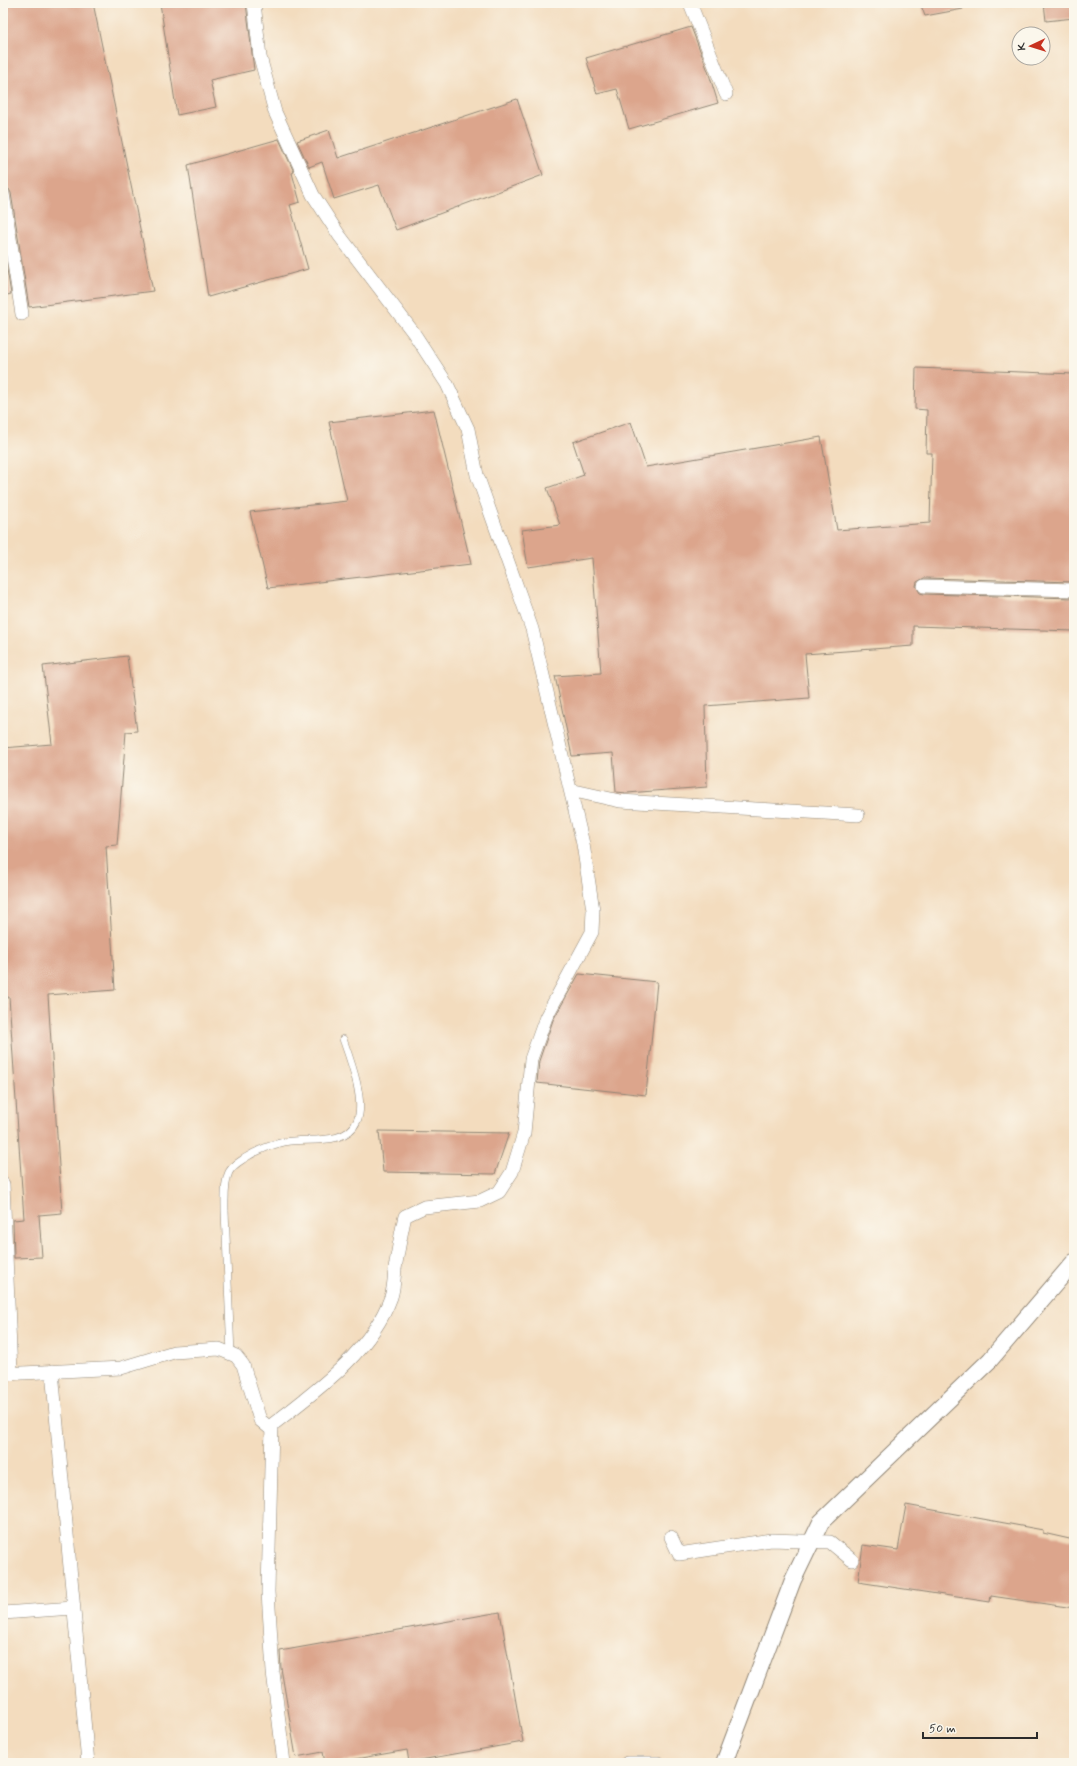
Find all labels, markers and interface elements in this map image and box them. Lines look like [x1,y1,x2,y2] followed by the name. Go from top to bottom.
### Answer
[1011,26,1051,66] north arrow
[1015,42,1029,51] text: K
[923,1714,1037,1740] scale bar
[929,1721,956,1737] text: 50 m

